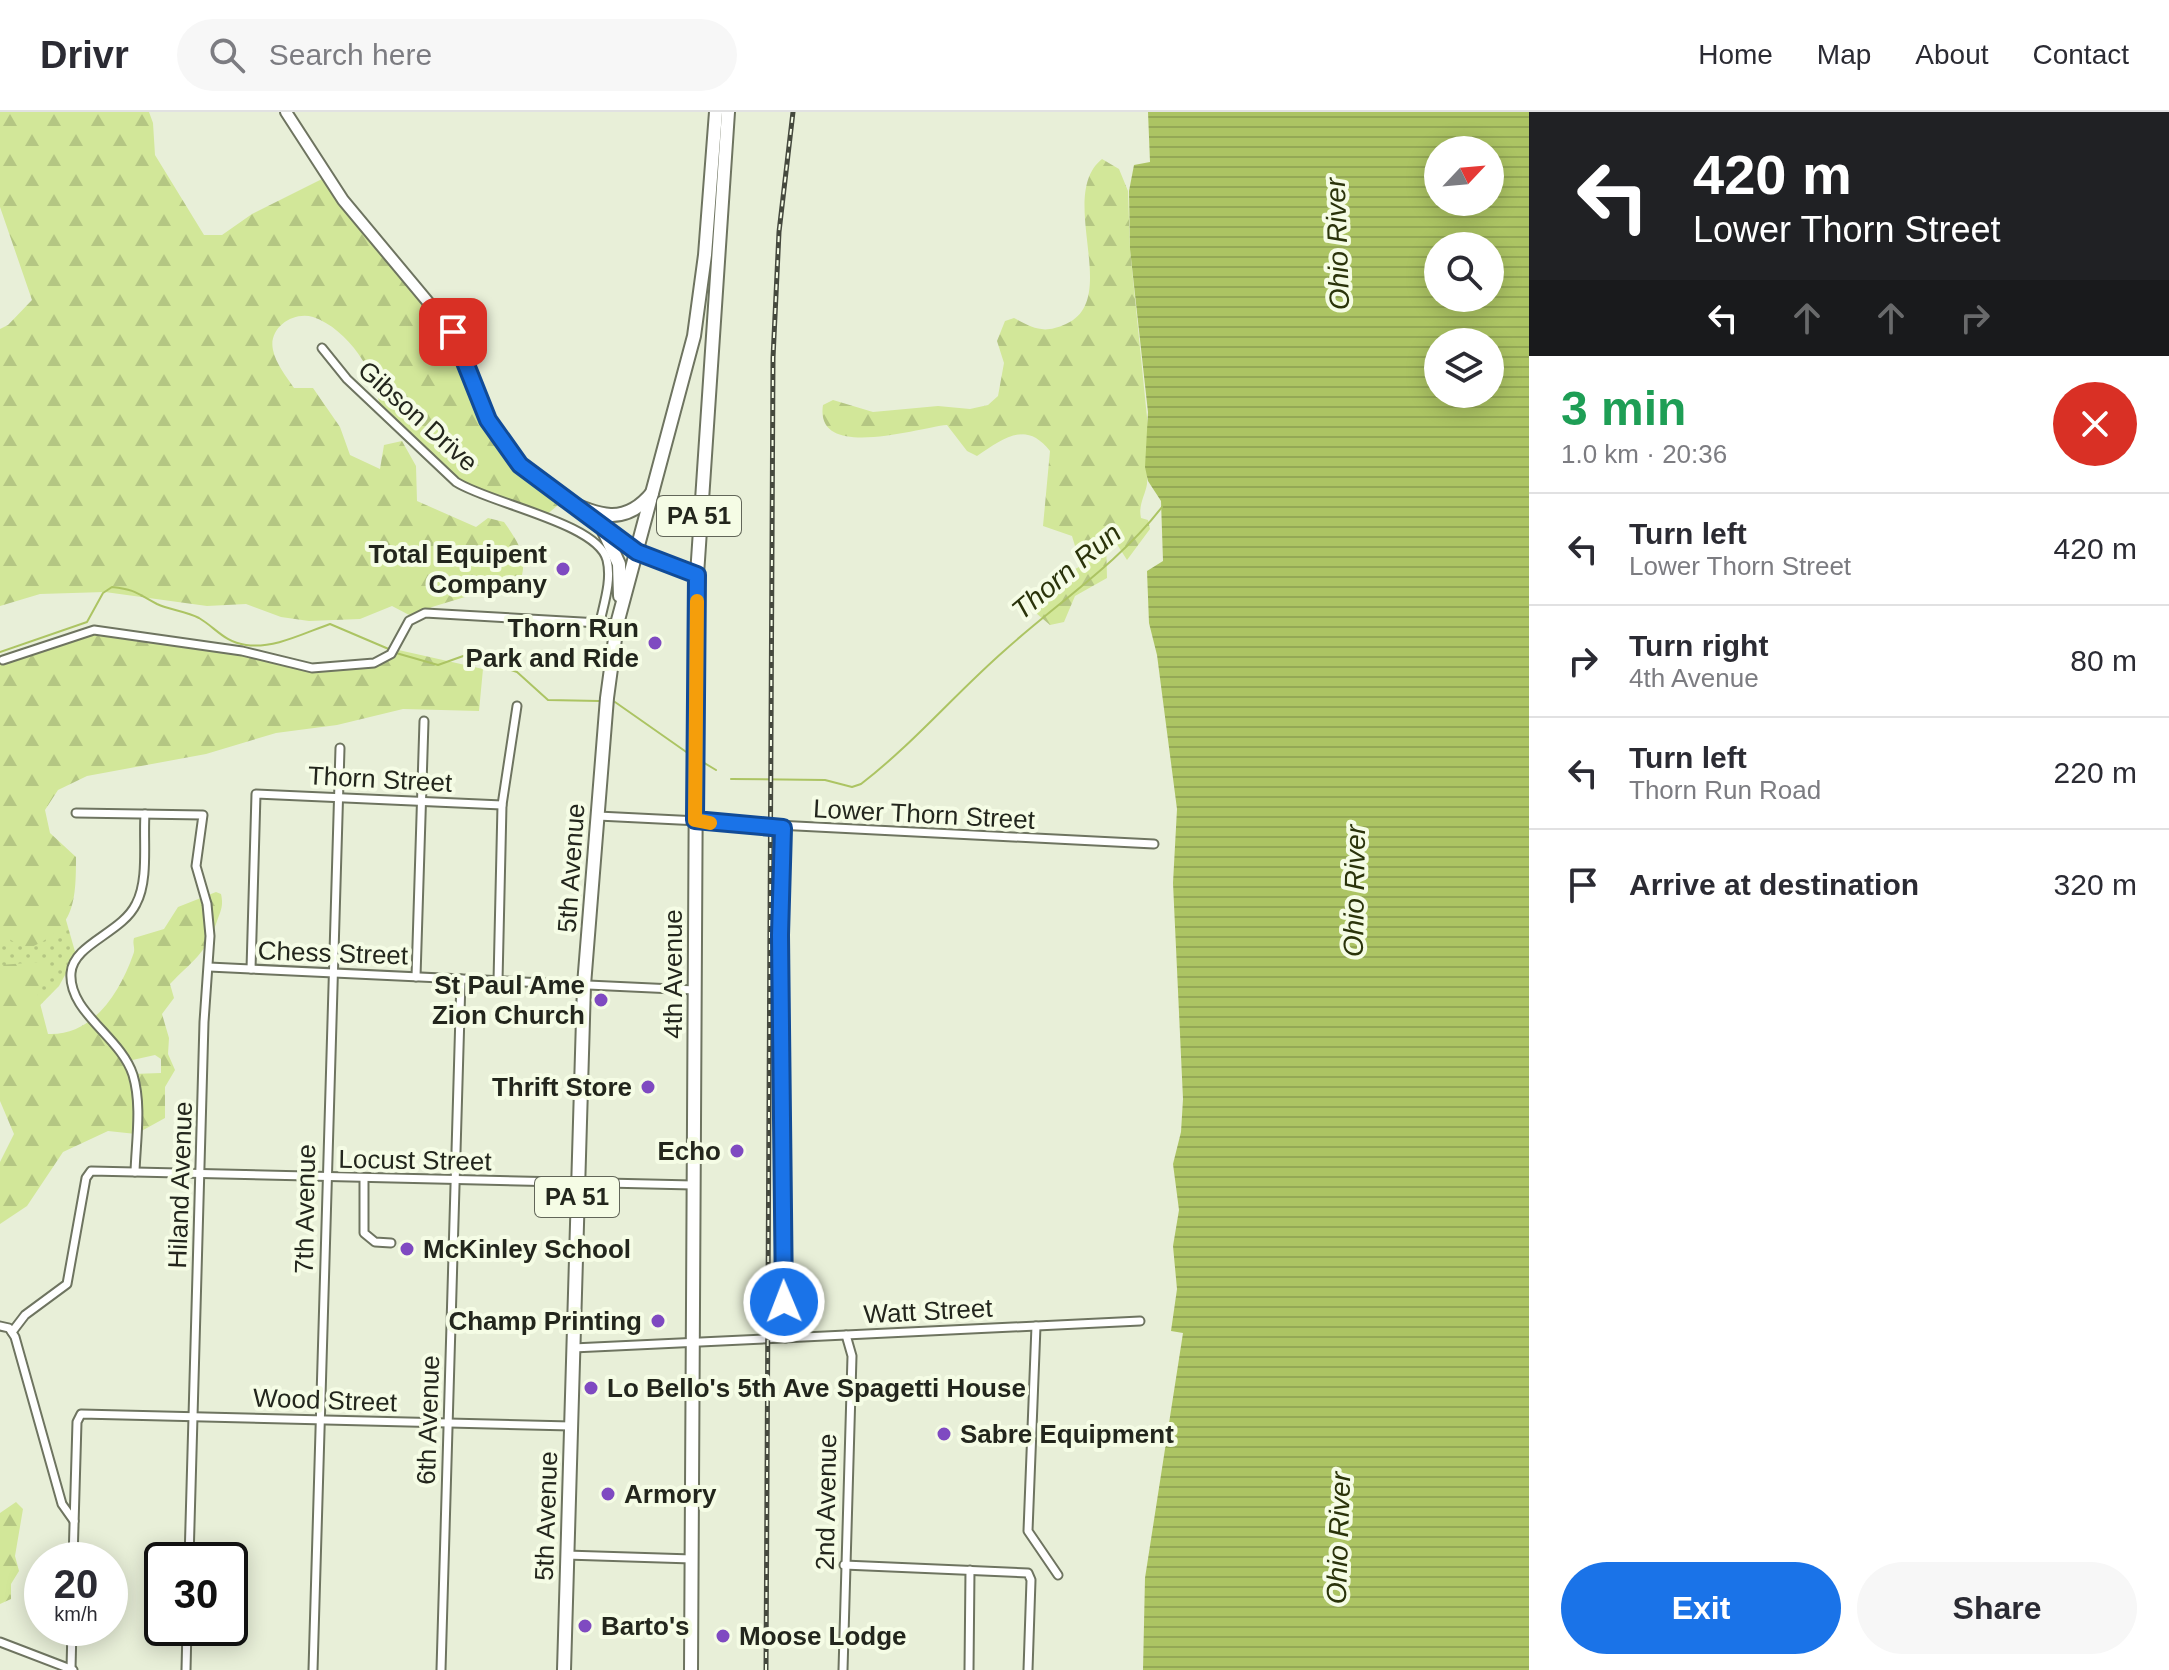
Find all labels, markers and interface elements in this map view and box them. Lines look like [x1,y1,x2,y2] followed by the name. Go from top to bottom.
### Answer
[177,19,737,91] search box
[205,33,249,77] icon: search
[40,34,129,76] text: Drivr
[269,38,432,71] text: Search here
[1698,39,1773,70] text: Home
[1817,39,1871,70] text: Map
[1915,39,1989,70] text: About
[2033,39,2129,70] text: Contact
[1424,136,1504,216] north arrow
[1424,136,1504,408] map controls
[1693,143,1852,206] text: 420 m
[1561,144,1665,248] icon: left
[1320,176,1355,311] water label: Ohio River
[1693,209,2001,250] text: Lower Thorn Street
[1424,232,1504,312] button: search
[1701,296,1745,340] icon: left
[1785,296,1829,340] icon: ahead
[1869,296,1913,340] icon: ahead
[1953,296,1997,340] icon: right
[419,298,487,366] pin
[431,310,475,354] icon: arrive
[1424,328,1504,408] button: layers
[352,355,484,477] street label: Gibson Drive
[1561,382,1686,435] text: 3 min
[2053,382,2137,466] button: close
[1561,439,1727,469] text: 1.0 km · 20:36
[657,496,741,536] road number: PA 51
[1006,517,1127,626] water label: Thorn Run
[1629,517,1747,550] text: Turn left
[1561,527,1605,571] icon: left
[2054,532,2137,565] text: 420 m
[368,539,548,599] place label: Total Equipent Company
[1629,551,1851,581] text: Lower Thorn Street
[554,560,572,578] marker: Total Equipent Company
[466,613,639,673] place label: Thorn Run Park and Ride
[1629,629,1768,662] text: Turn right
[646,634,664,652] marker: Thorn Run Park and Ride
[1561,639,1605,683] icon: right
[2070,644,2137,677] text: 80 m
[1629,663,1759,693] text: 4th Avenue
[1629,741,1747,774] text: Turn left
[1561,751,1605,795] icon: left
[2054,756,2137,789] text: 220 m
[307,760,454,798] street label: Thorn Street
[1629,775,1821,805] text: Thorn Run Road
[812,793,1036,835] street label: Lower Thorn Street
[552,802,590,934] street label: 5th Avenue
[1338,823,1371,957] water label: Ohio River
[1561,863,1605,907] icon: arrive
[1629,868,1919,901] text: Arrive at destination
[2054,868,2137,901] text: 320 m
[658,909,688,1039] street label: 4th Avenue
[257,935,409,971] street label: Chess Street
[432,970,585,1030] place label: St Paul Ame Zion Church
[592,991,610,1009] marker: St Paul Ame Zion Church
[492,1072,632,1102] place label: Thrift Store
[639,1078,657,1096] marker: Thrift Store
[162,1101,198,1269] street label: Hiland Avenue
[657,1136,721,1166] place label: Echo
[728,1142,746,1160] marker: Echo
[289,1144,321,1274] street label: 7th Avenue
[338,1144,493,1176] street label: Locust Street
[535,1177,619,1217] road number: PA 51
[423,1234,631,1264] place label: McKinley School
[398,1240,416,1258] marker: McKinley School
[742,1260,826,1344] position arrow
[863,1293,994,1329] street label: Watt Street
[448,1306,642,1336] place label: Champ Printing
[649,1312,667,1330] marker: Champ Printing
[411,1355,445,1485] street label: 6th Avenue
[607,1373,1026,1403] place label: Lo Bello's 5th Ave Spagetti House
[582,1379,600,1397] marker: Lo Bello's 5th Ave Spagetti House
[252,1382,398,1418] street label: Wood Street
[960,1419,1174,1449] place label: Sabre Equipment
[935,1425,953,1443] marker: Sabre Equipment
[810,1433,842,1571] street label: 2nd Avenue
[529,1451,563,1581] street label: 5th Avenue
[1321,1470,1356,1605] water label: Ohio River
[624,1479,717,1509] place label: Armory
[599,1485,617,1503] marker: Armory
[144,1542,248,1646] speed limit sign: 30
[54,1562,98,1606] text: 20
[1561,1562,1841,1654] button: Exit
[1857,1562,2137,1654] button: Share
[54,1603,98,1625] text: km/h
[601,1611,690,1641] place label: Barto's
[576,1617,594,1635] marker: Barto's
[739,1621,907,1651] place label: Moose Lodge
[714,1627,732,1645] marker: Moose Lodge

